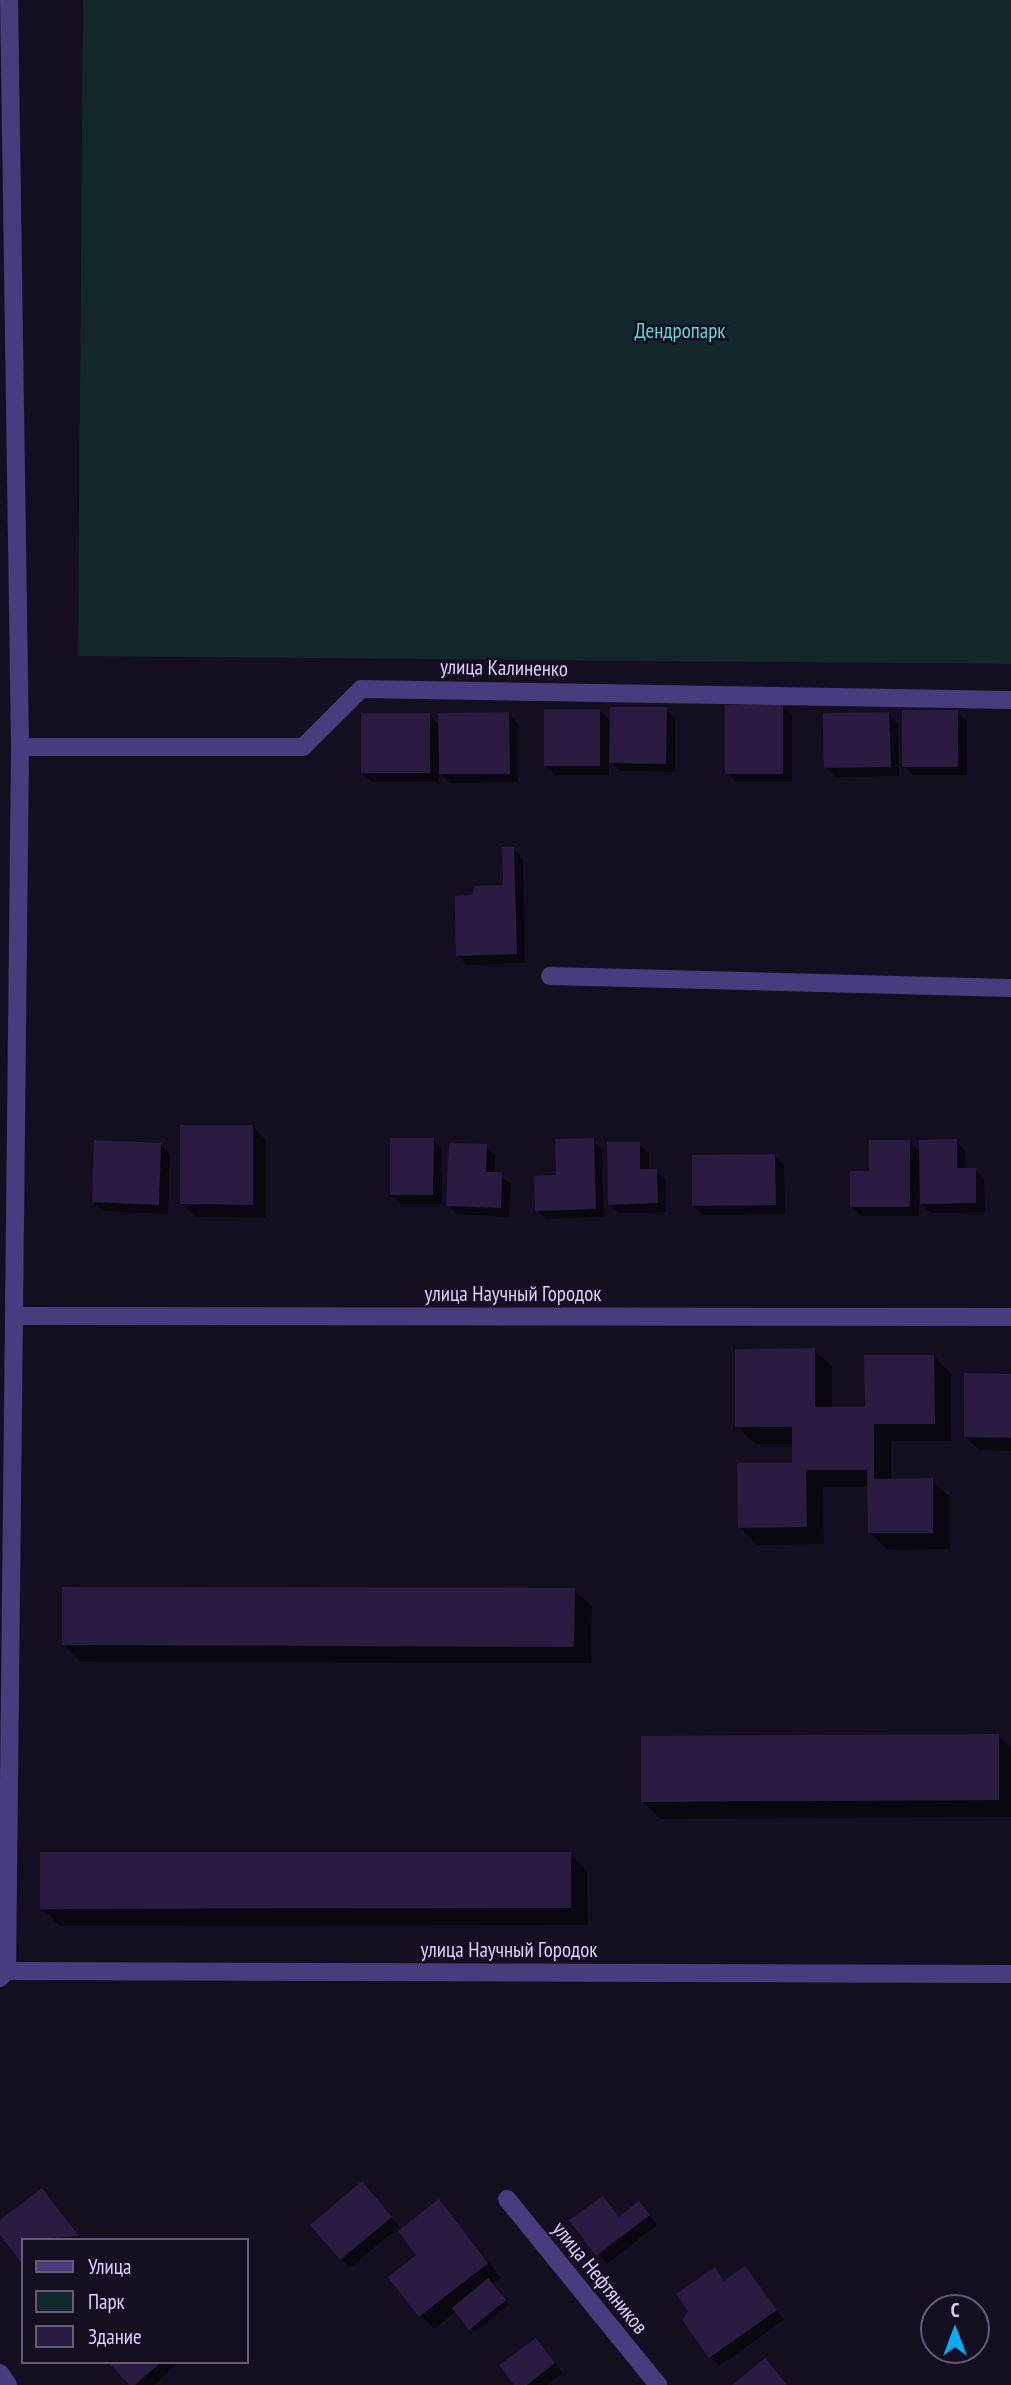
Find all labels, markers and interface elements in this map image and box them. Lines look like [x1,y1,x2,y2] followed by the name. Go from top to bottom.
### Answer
[635,318,725,344] park label: Дендропарк
[440,654,568,682] street label: улица Калиненко
[425,1281,601,1307] street label: улица Научный Городок
[421,1937,597,1963] street label: улица Научный Городок
[547,2217,653,2339] street label: улица Нефтяников
[21,2238,248,2364] legend
[88,2253,131,2280] text: Улица
[88,2288,125,2315] text: Парк
[920,2294,990,2364] north arrow
[951,2298,959,2322] text: С
[88,2323,142,2350] text: Здание

